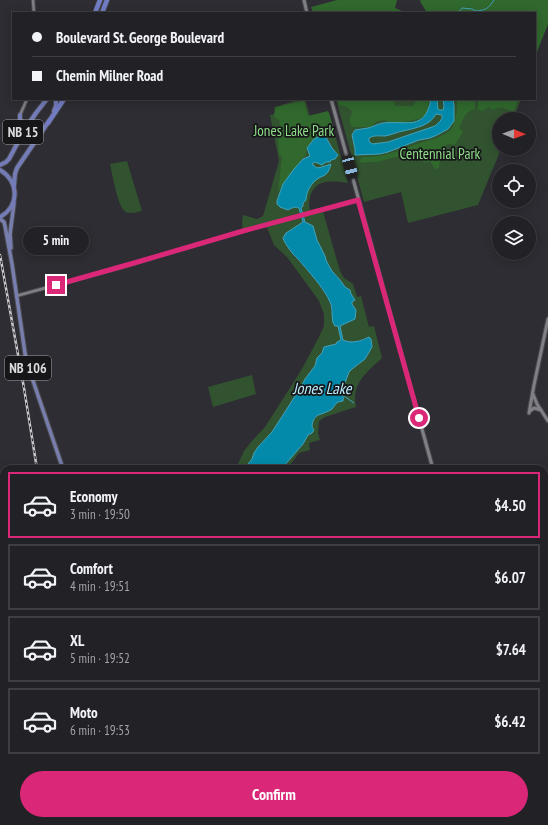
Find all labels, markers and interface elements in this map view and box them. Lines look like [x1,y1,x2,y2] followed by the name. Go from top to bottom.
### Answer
[56,28,224,47] text: Boulevard St. George Boulevard
[56,66,163,85] text: Chemin Milner Road
[492,112,536,156] north arrow
[492,112,536,260] map controls
[3,120,43,144] road number: NB 15
[253,121,334,140] park label: Jones Lake Park
[400,144,481,163] park label: Centennial Park
[341,154,359,180] car
[492,164,536,208] button: locate
[492,216,536,260] button: layers
[23,227,89,255] callout: 5 min
[43,232,69,249] text: 5 min
[47,276,65,294] route end
[5,356,51,380] road number: NB 106
[292,378,353,398] water label: Jones Lake
[410,409,428,427] route start
[22,487,58,523] icon: car
[70,487,118,506] text: Economy
[494,496,526,515] text: $4.50
[70,506,130,523] text: 3 min · 19:50
[22,559,58,595] icon: car
[70,559,113,578] text: Comfort
[494,568,526,587] text: $6.07
[70,578,130,595] text: 4 min · 19:51
[22,631,58,667] icon: car
[70,631,84,650] text: XL
[496,640,526,659] text: $7.64
[70,650,130,667] text: 5 min · 19:52
[22,703,58,739] icon: car
[70,703,98,722] text: Moto
[494,712,526,731] text: $6.42
[70,722,130,739] text: 6 min · 19:53
[20,771,528,817] button: Confirm

